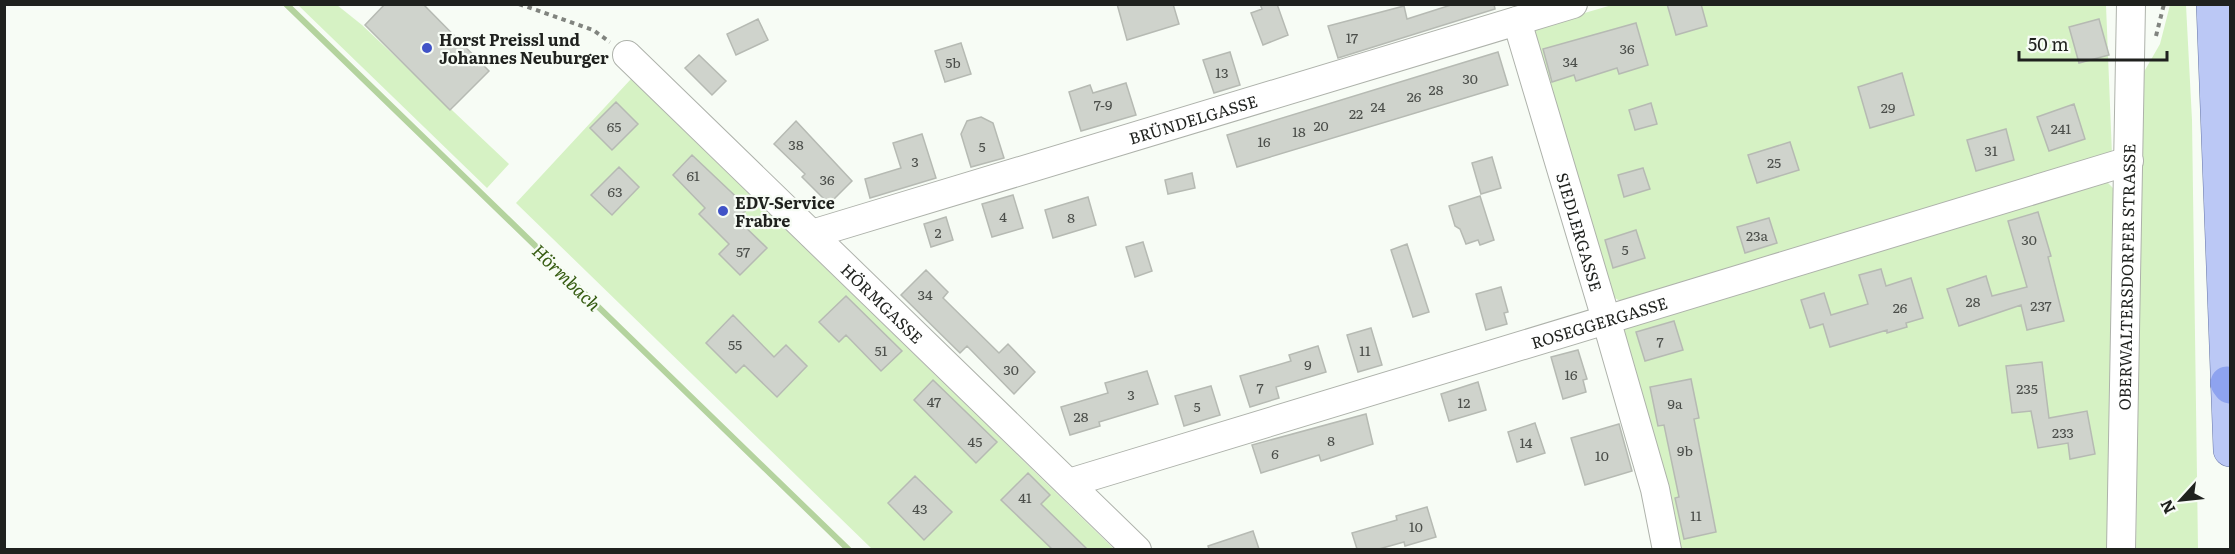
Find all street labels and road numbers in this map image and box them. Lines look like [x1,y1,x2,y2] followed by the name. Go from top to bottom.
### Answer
[1126,88,1260,150] street label: BRÜNDELGASSE
[2112,143,2140,411] street label: OBERWALTERSDORFER STRASSE
[1551,169,1609,294] street label: SIEDLERGASSE
[836,257,929,349] street label: HÖRMGASSE
[1528,290,1670,354] street label: ROSEGGERGASSE

